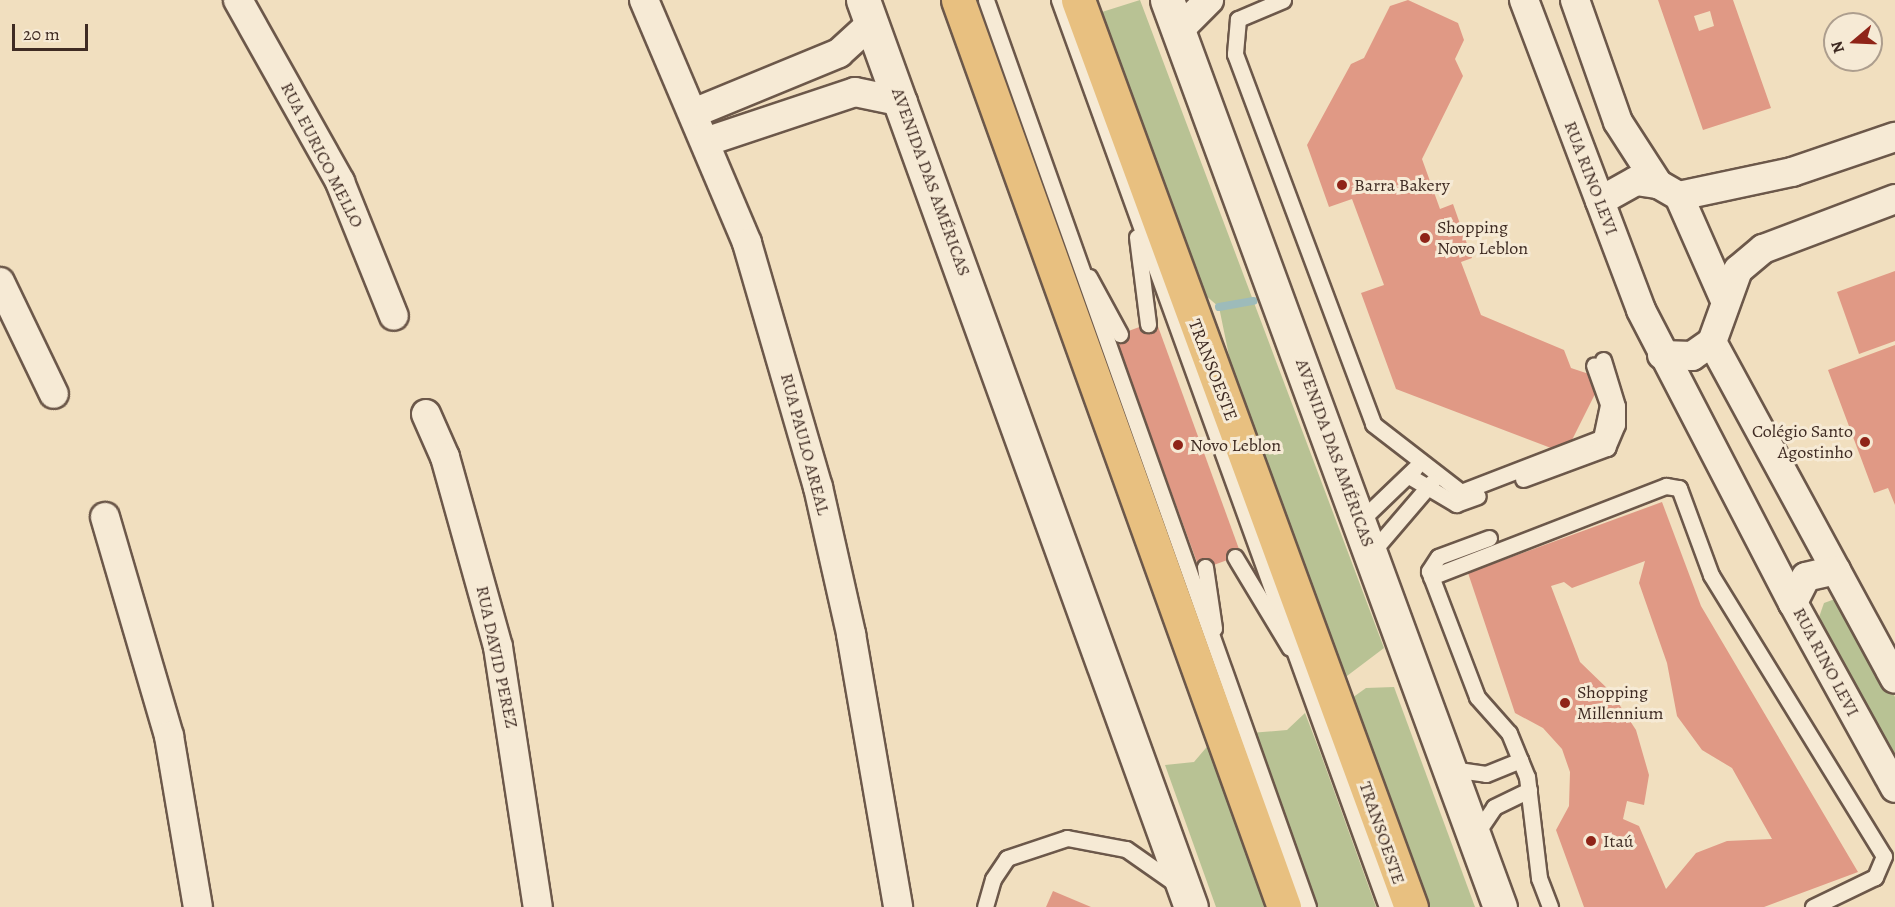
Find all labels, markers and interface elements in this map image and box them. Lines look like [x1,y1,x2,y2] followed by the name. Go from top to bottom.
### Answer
[15,12,92,50] scale bar
[1823,12,1883,72] north arrow
[23,22,60,46] text: 20 m
[1826,38,1850,56] text: N
[276,79,368,231] street label: RUA EURICO MELLO
[887,85,975,279] street label: AVENIDA DAS AMÉRICAS
[1559,118,1623,238] street label: RUA RINO LEVI
[1354,174,1450,196] place label: Barra Bakery
[1335,178,1349,192] marker: Barra Bakery
[1437,217,1528,260] place label: Shopping Novo Leblon
[1418,231,1432,245] marker: Shopping Novo Leblon
[1184,316,1242,424] street label: TRANSOESTE
[1291,356,1379,550] street label: AVENIDA DAS AMÉRICAS
[776,371,834,517] street label: RUA PAULO AREAL
[1752,421,1853,464] place label: Colégio Santo Agostinho
[1190,434,1281,456] place label: Novo Leblon
[1858,435,1872,449] marker: Colégio Santo Agostinho
[1171,438,1185,452] marker: Novo Leblon
[471,584,523,730] street label: RUA DAVID PEREZ
[1788,604,1864,720] street label: RUA RINO LEVI
[1577,682,1664,724] place label: Shopping Millennium
[1558,696,1572,710] marker: Shopping Millennium
[1354,779,1410,887] street label: TRANSOESTE
[1603,830,1634,852] place label: Itaú
[1584,834,1598,848] marker: Itaú

